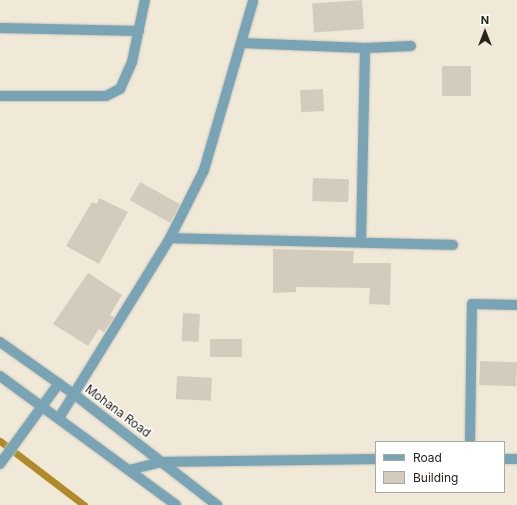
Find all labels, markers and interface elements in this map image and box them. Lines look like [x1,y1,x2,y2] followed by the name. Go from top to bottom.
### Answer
[465,12,505,52] north arrow
[481,13,489,27] text: N
[83,382,153,440] street label: Mohana Road
[375,441,505,493] legend
[413,450,442,465] text: Road
[413,470,458,485] text: Building

